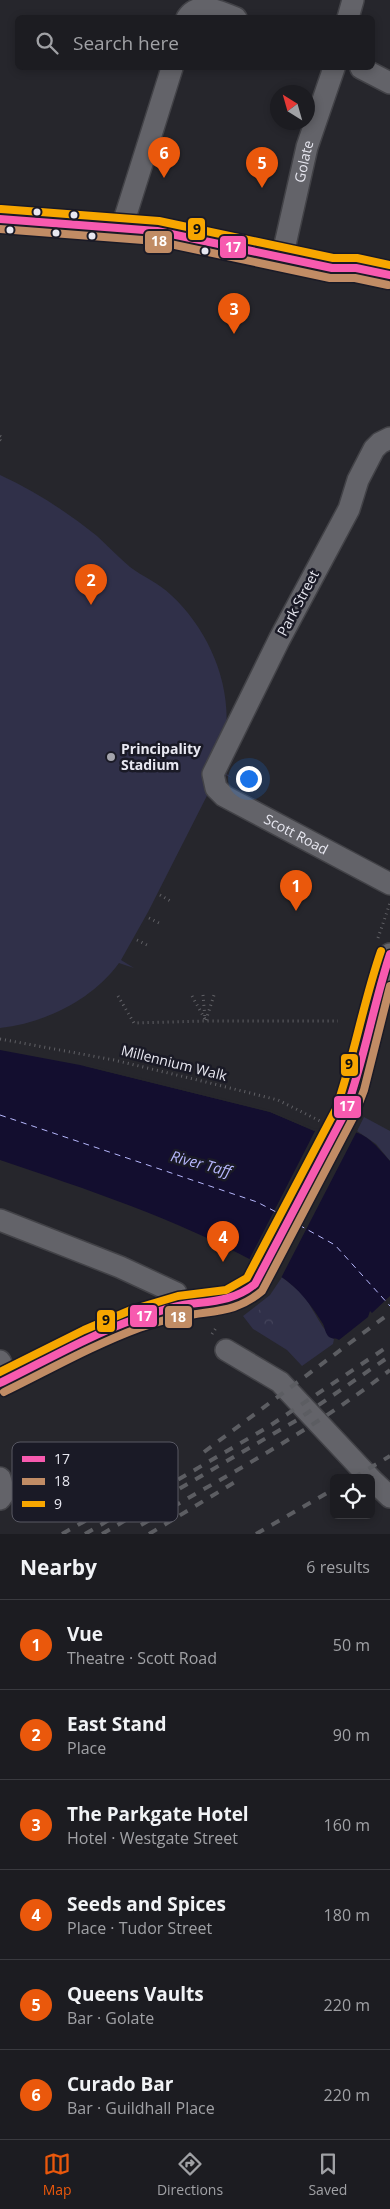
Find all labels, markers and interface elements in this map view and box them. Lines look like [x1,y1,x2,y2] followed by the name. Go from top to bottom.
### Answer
[15,15,375,70] search box
[33,29,61,57] icon: search
[73,30,179,56] text: Search here
[270,85,315,130] north arrow
[148,137,180,178] pin: 6
[289,137,318,184] street label: Golate
[246,147,278,188] pin: 5
[32,207,42,217] unlabelled marker
[69,210,79,220] unlabelled marker
[187,217,206,241] line badge: 9
[193,219,201,238] text: 9
[5,225,15,235] unlabelled marker
[51,228,61,238] unlabelled marker
[144,230,173,254] line badge: 18
[87,231,97,241] unlabelled marker
[151,231,167,250] text: 18
[219,235,247,259] line badge: 17
[225,237,241,256] text: 17
[200,246,210,256] unlabelled marker
[218,293,250,334] pin: 3
[75,564,107,605] pin: 2
[272,567,323,639] street label: Park Street
[121,739,201,774] place label: Principality Stadium
[105,751,117,763] marker: Principality Stadium
[236,766,262,792] your location
[261,809,332,859] street label: Scott Road
[280,870,312,911] pin: 1
[119,1040,230,1085] street label: Millennium Walk
[340,1053,359,1077] line badge: 9
[345,1054,353,1073] text: 9
[333,1095,362,1119] line badge: 17
[339,1096,355,1115] text: 17
[169,1145,236,1181] water label: River Taff
[207,1221,239,1262] pin: 4
[129,1304,158,1328] line badge: 17
[164,1305,193,1329] line badge: 18
[136,1306,152,1325] text: 17
[170,1307,186,1326] text: 18
[96,1309,116,1333] line badge: 9
[102,1310,110,1329] text: 9
[12,1442,178,1522] legend
[54,1449,70,1468] text: 17
[54,1471,70,1490] text: 18
[330,1474,375,1519] map controls
[330,1474,375,1519] button: locate
[54,1494,62,1513] text: 9
[20,1553,97,1581] text: Nearby
[306,1556,370,1578] text: 6 results
[67,1621,103,1647] text: Vue
[31,1634,41,1656] text: 1
[333,1634,370,1656] text: 50 m
[67,1647,217,1669] text: Theatre · Scott Road
[67,1711,166,1737] text: East Stand
[31,1724,41,1746] text: 2
[333,1724,370,1746] text: 90 m
[67,1737,106,1759] text: Place
[67,1801,249,1827] text: The Parkgate Hotel
[31,1814,41,1836] text: 3
[324,1814,370,1836] text: 160 m
[67,1827,238,1849] text: Hotel · Westgate Street
[67,1891,226,1917] text: Seeds and Spices
[31,1904,41,1926] text: 4
[324,1904,370,1926] text: 180 m
[67,1917,212,1939] text: Place · Tudor Street
[67,1981,204,2007] text: Queens Vaults
[31,1994,41,2016] text: 5
[324,1994,370,2016] text: 220 m
[67,2007,154,2029] text: Bar · Golate
[67,2071,173,2097] text: Curado Bar
[31,2084,41,2106] text: 6
[324,2084,370,2106] text: 220 m
[67,2097,215,2119] text: Bar · Guildhall Place
[43,2150,72,2199] tab: Map
[157,2150,223,2199] tab: Directions
[308,2150,347,2199] tab: Saved

